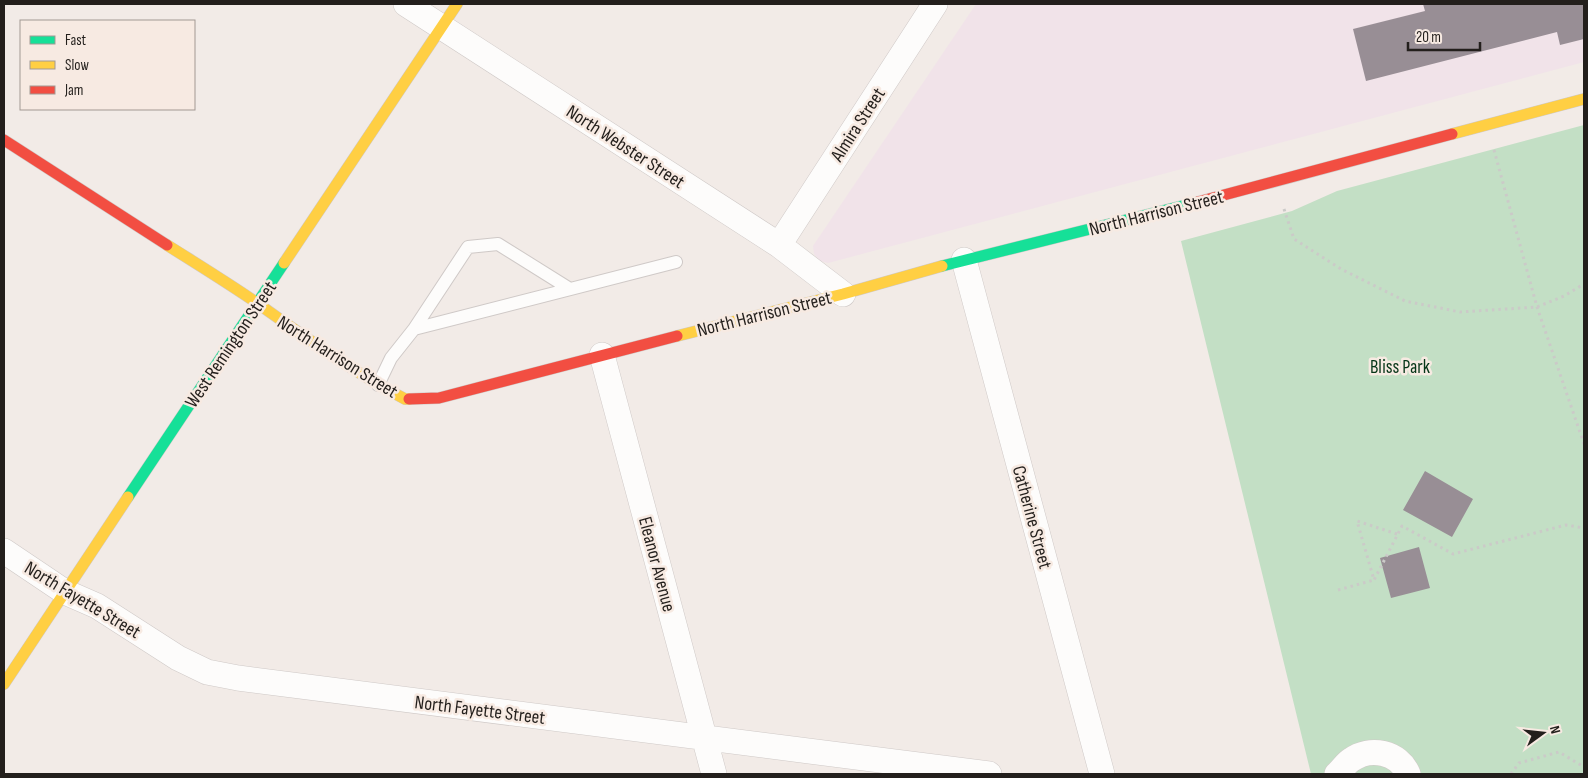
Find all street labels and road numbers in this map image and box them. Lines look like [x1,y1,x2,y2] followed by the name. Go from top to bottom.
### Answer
[825,83,891,167] street label: Almira Street
[562,100,689,194] street label: North Webster Street
[1087,186,1226,241] street label: North Harrison Street
[180,277,282,412] street label: West Remington Street
[695,287,834,342] street label: North Harrison Street
[273,311,402,404] street label: North Harrison Street
[1007,463,1056,572] street label: Catherine Street
[633,514,680,614] street label: Eleanor Avenue
[20,557,145,644] street label: North Fayette Street
[413,691,547,730] street label: North Fayette Street

